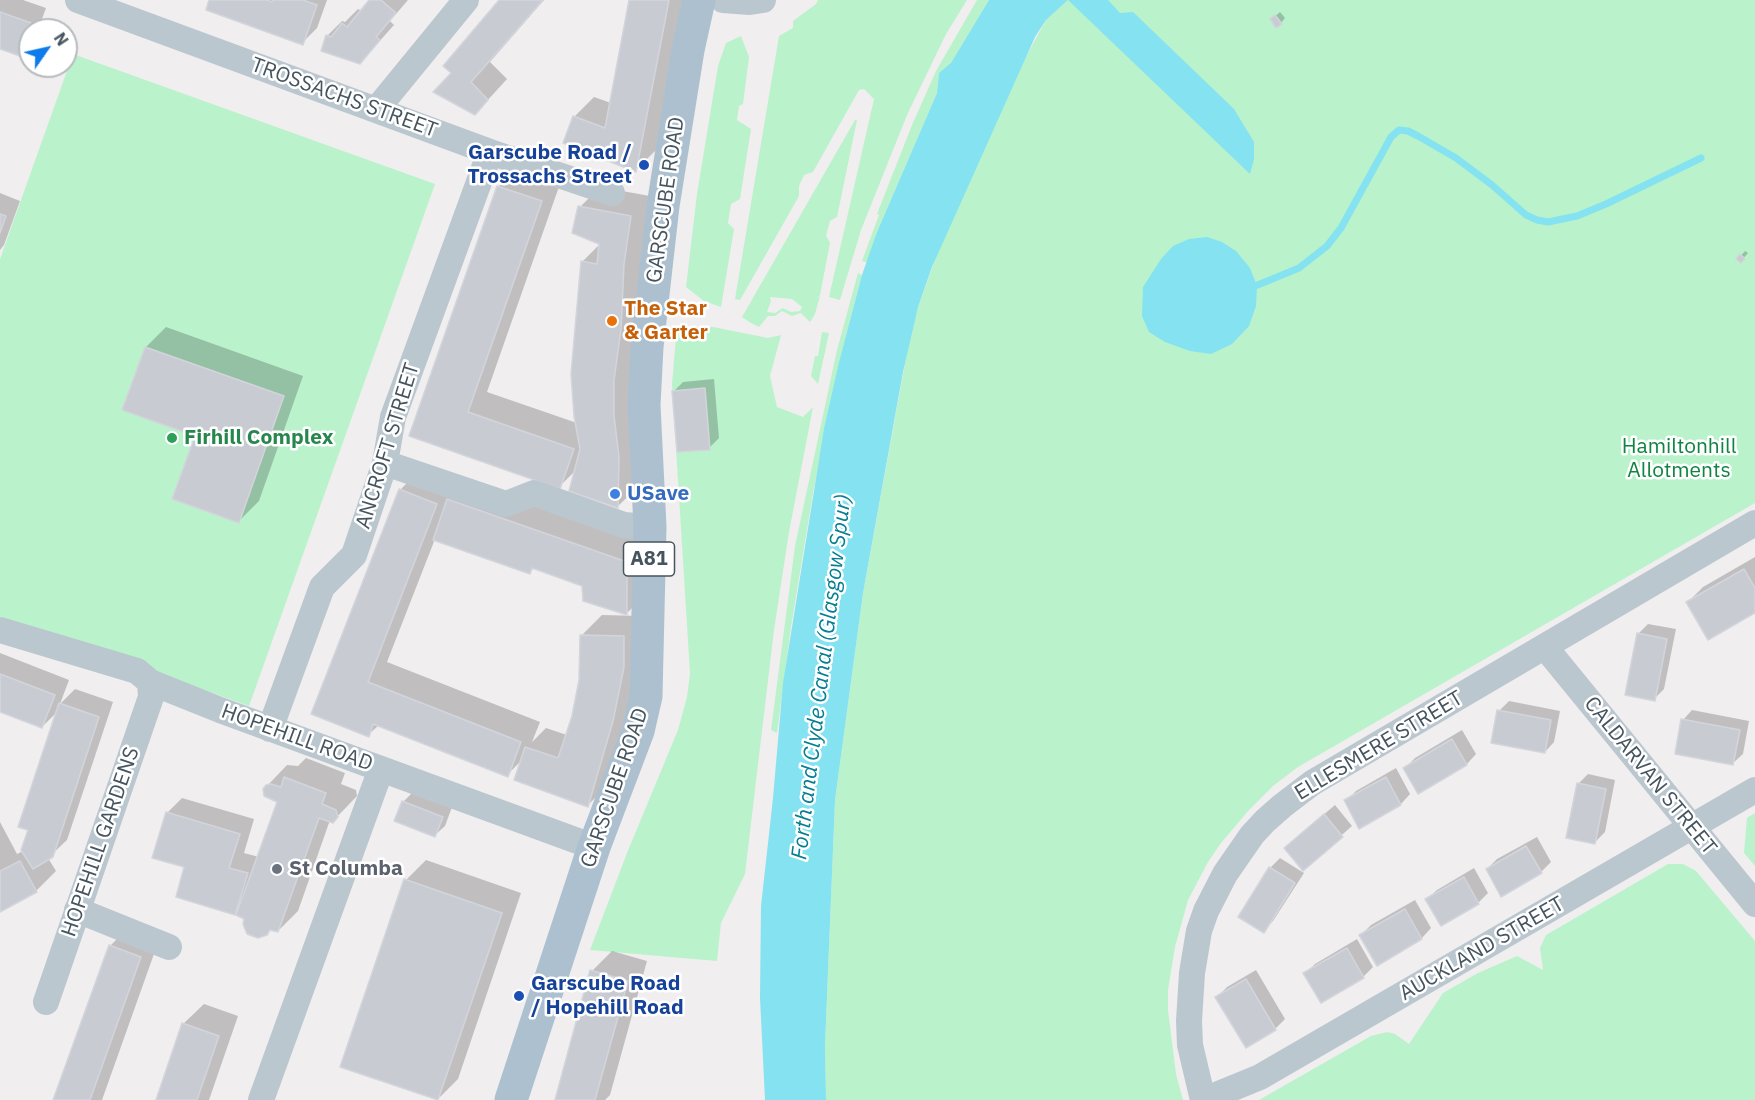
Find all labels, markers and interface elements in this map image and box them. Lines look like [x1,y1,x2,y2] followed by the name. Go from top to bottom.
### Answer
[18,18,78,78] north arrow
[50,29,73,49] text: N
[247,53,441,143] street label: TROSSACHS STREET
[642,115,690,285] street label: GARSCUBE ROAD
[468,140,632,190] place label: Garscube Road / Trossachs Street
[637,158,651,172] marker: Garscube Road / Trossachs Street
[624,296,708,346] place label: The Star & Garter
[605,314,619,328] marker: The Star & Garter
[351,360,425,532] street label: ANCROFT STREET
[184,425,333,451] place label: Firhill Complex
[165,431,179,445] marker: Firhill Complex
[1622,434,1736,484] park label: Hamiltonhill Allotments
[627,481,689,507] place label: USave
[608,487,622,501] marker: USave
[786,493,858,861] water label: Forth and Clyde Canal (Glasgow Spur)
[624,542,674,576] road number: A81
[1290,686,1468,806] street label: ELLESMERE STREET
[1578,692,1722,860] street label: CALDARVAN STREET
[218,699,376,777] street label: HOPEHILL ROAD
[576,705,654,871] street label: GARSCUBE ROAD
[57,744,145,940] street label: HOPEHILL GARDENS
[289,856,403,882] place label: St Columba
[270,862,284,876] marker: St Columba
[1395,892,1569,1006] street label: AUCKLAND STREET
[531,971,684,1021] place label: Garscube Road / Hopehill Road
[512,989,526,1003] marker: Garscube Road / Hopehill Road

